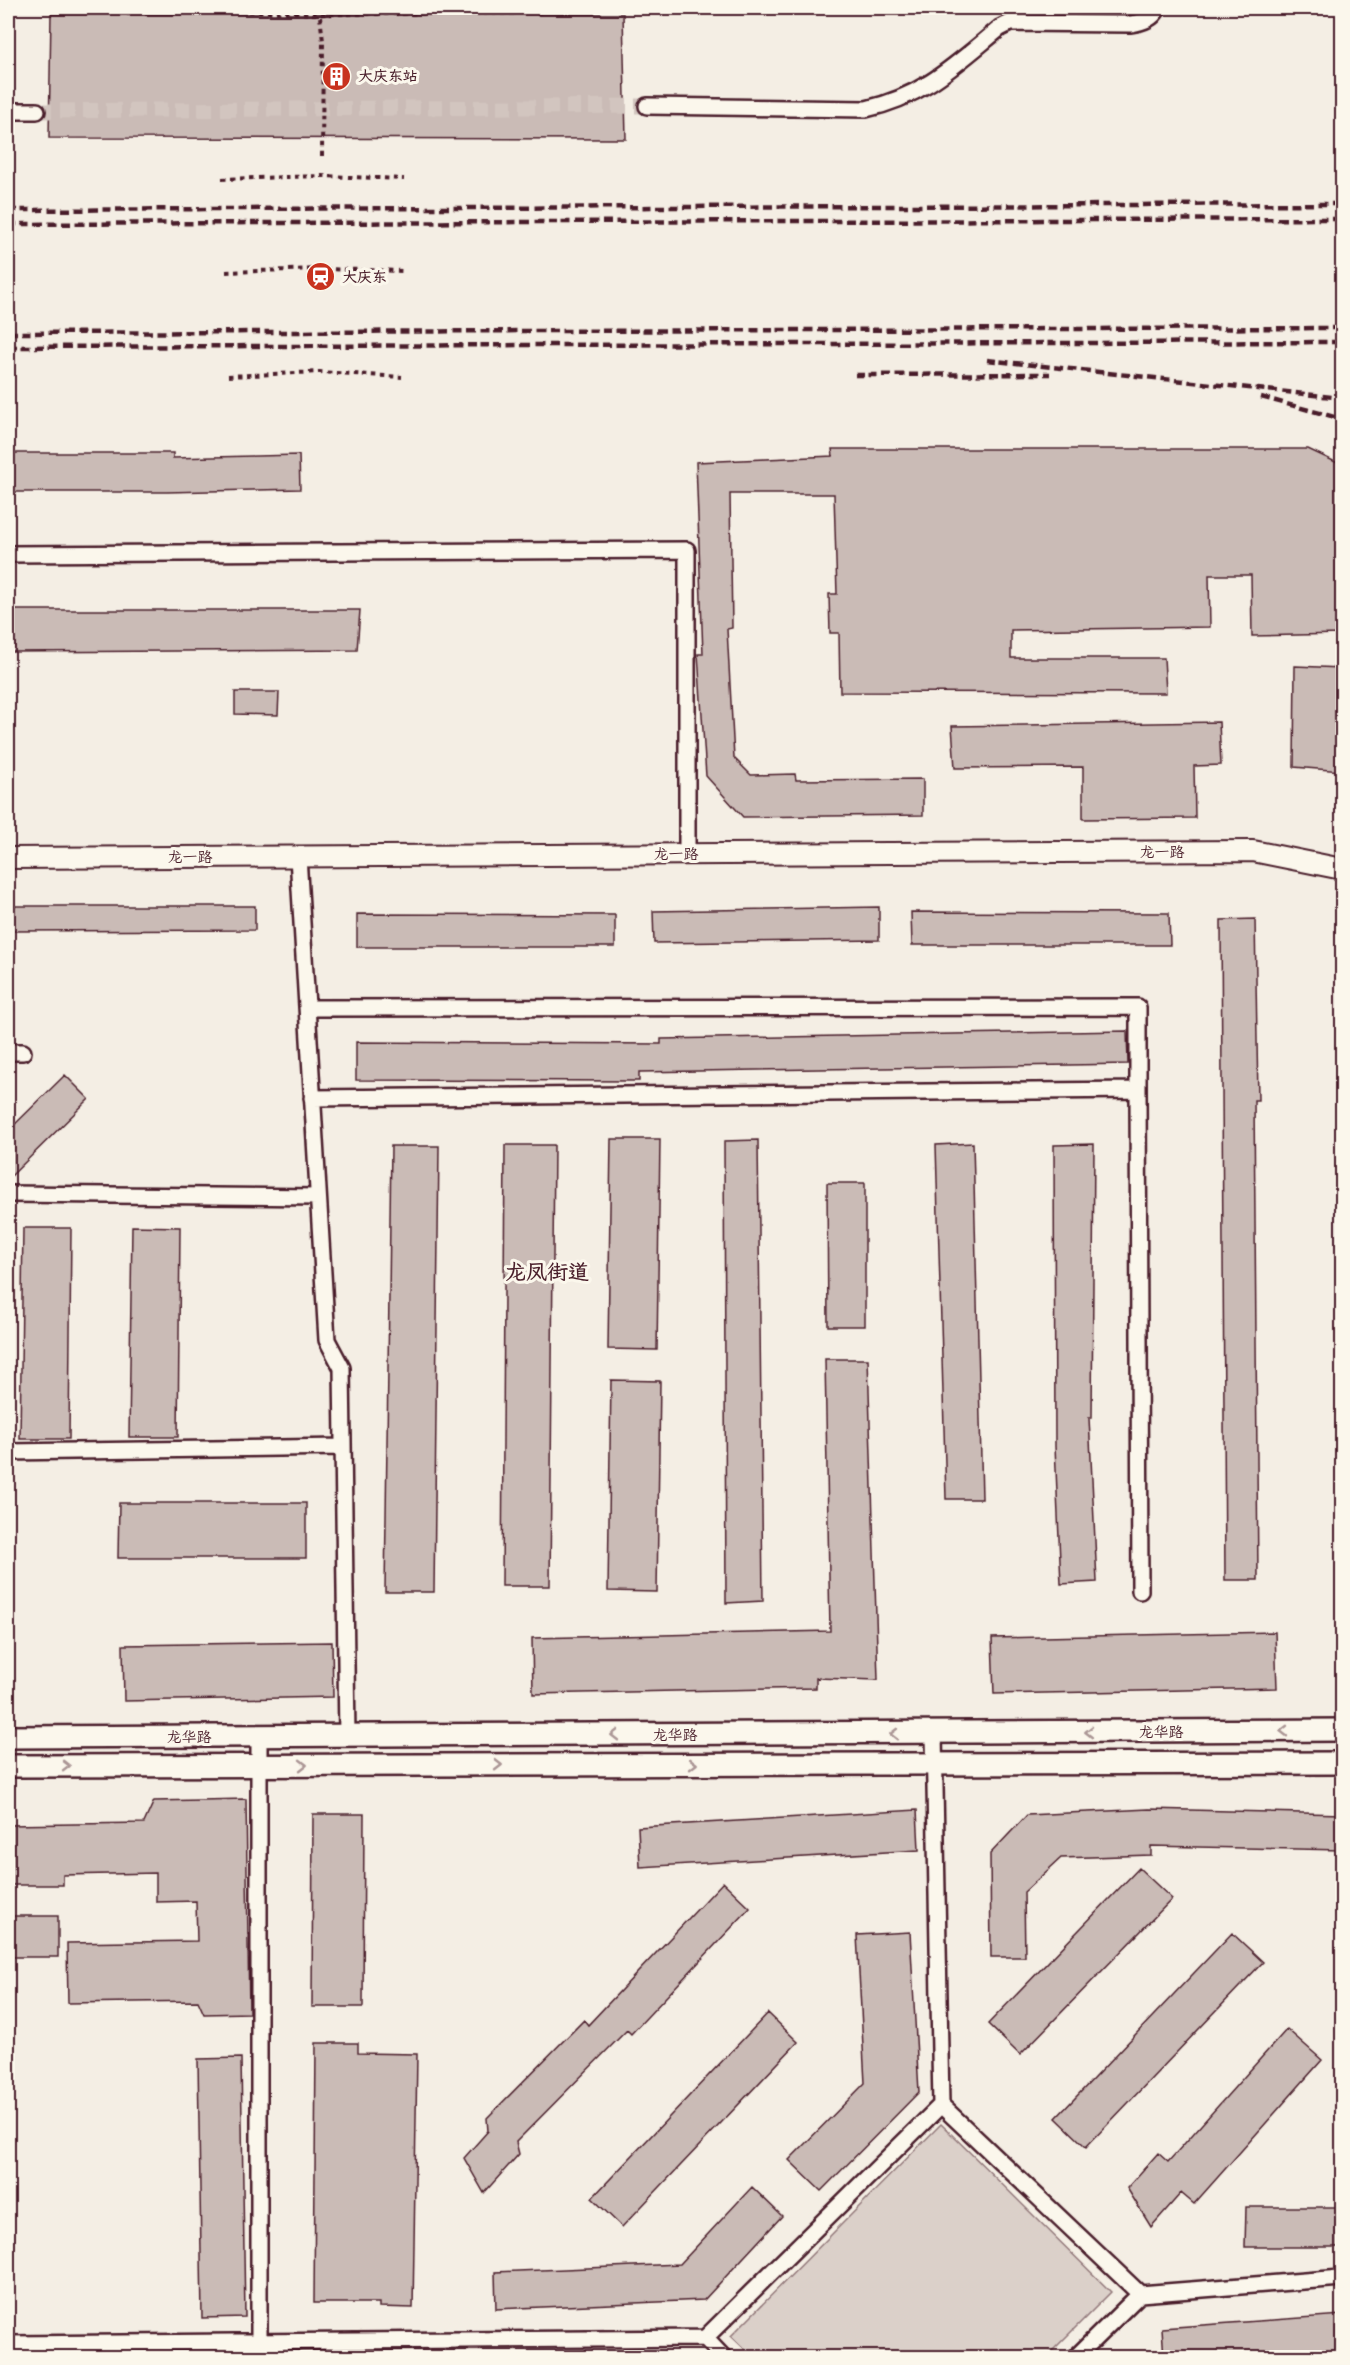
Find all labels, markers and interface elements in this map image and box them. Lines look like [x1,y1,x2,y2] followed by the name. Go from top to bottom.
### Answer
[321,60,353,92] building icon: 大庆东站
[358,67,418,86] place label: 大庆东站
[305,261,337,293] station icon: 大庆东
[342,268,387,287] place label: 大庆东
[1139,843,1185,862] street label: 龙一路
[653,845,699,864] street label: 龙一路
[167,848,213,867] street label: 龙一路
[505,1259,589,1286] district label: 龙凤街道
[1138,1723,1184,1742] street label: 龙华路
[1280,1725,1289,1737] one-way arrow
[652,1726,698,1745] street label: 龙华路
[1085,1726,1094,1738] one-way arrow
[166,1728,212,1747] street label: 龙华路
[890,1728,899,1740] one-way arrow
[611,1729,620,1741] one-way arrow
[688,1758,697,1771] one-way arrow
[298,1759,307,1771] one-way arrow
[493,1759,502,1771] one-way arrow
[61,1760,70,1772] one-way arrow

